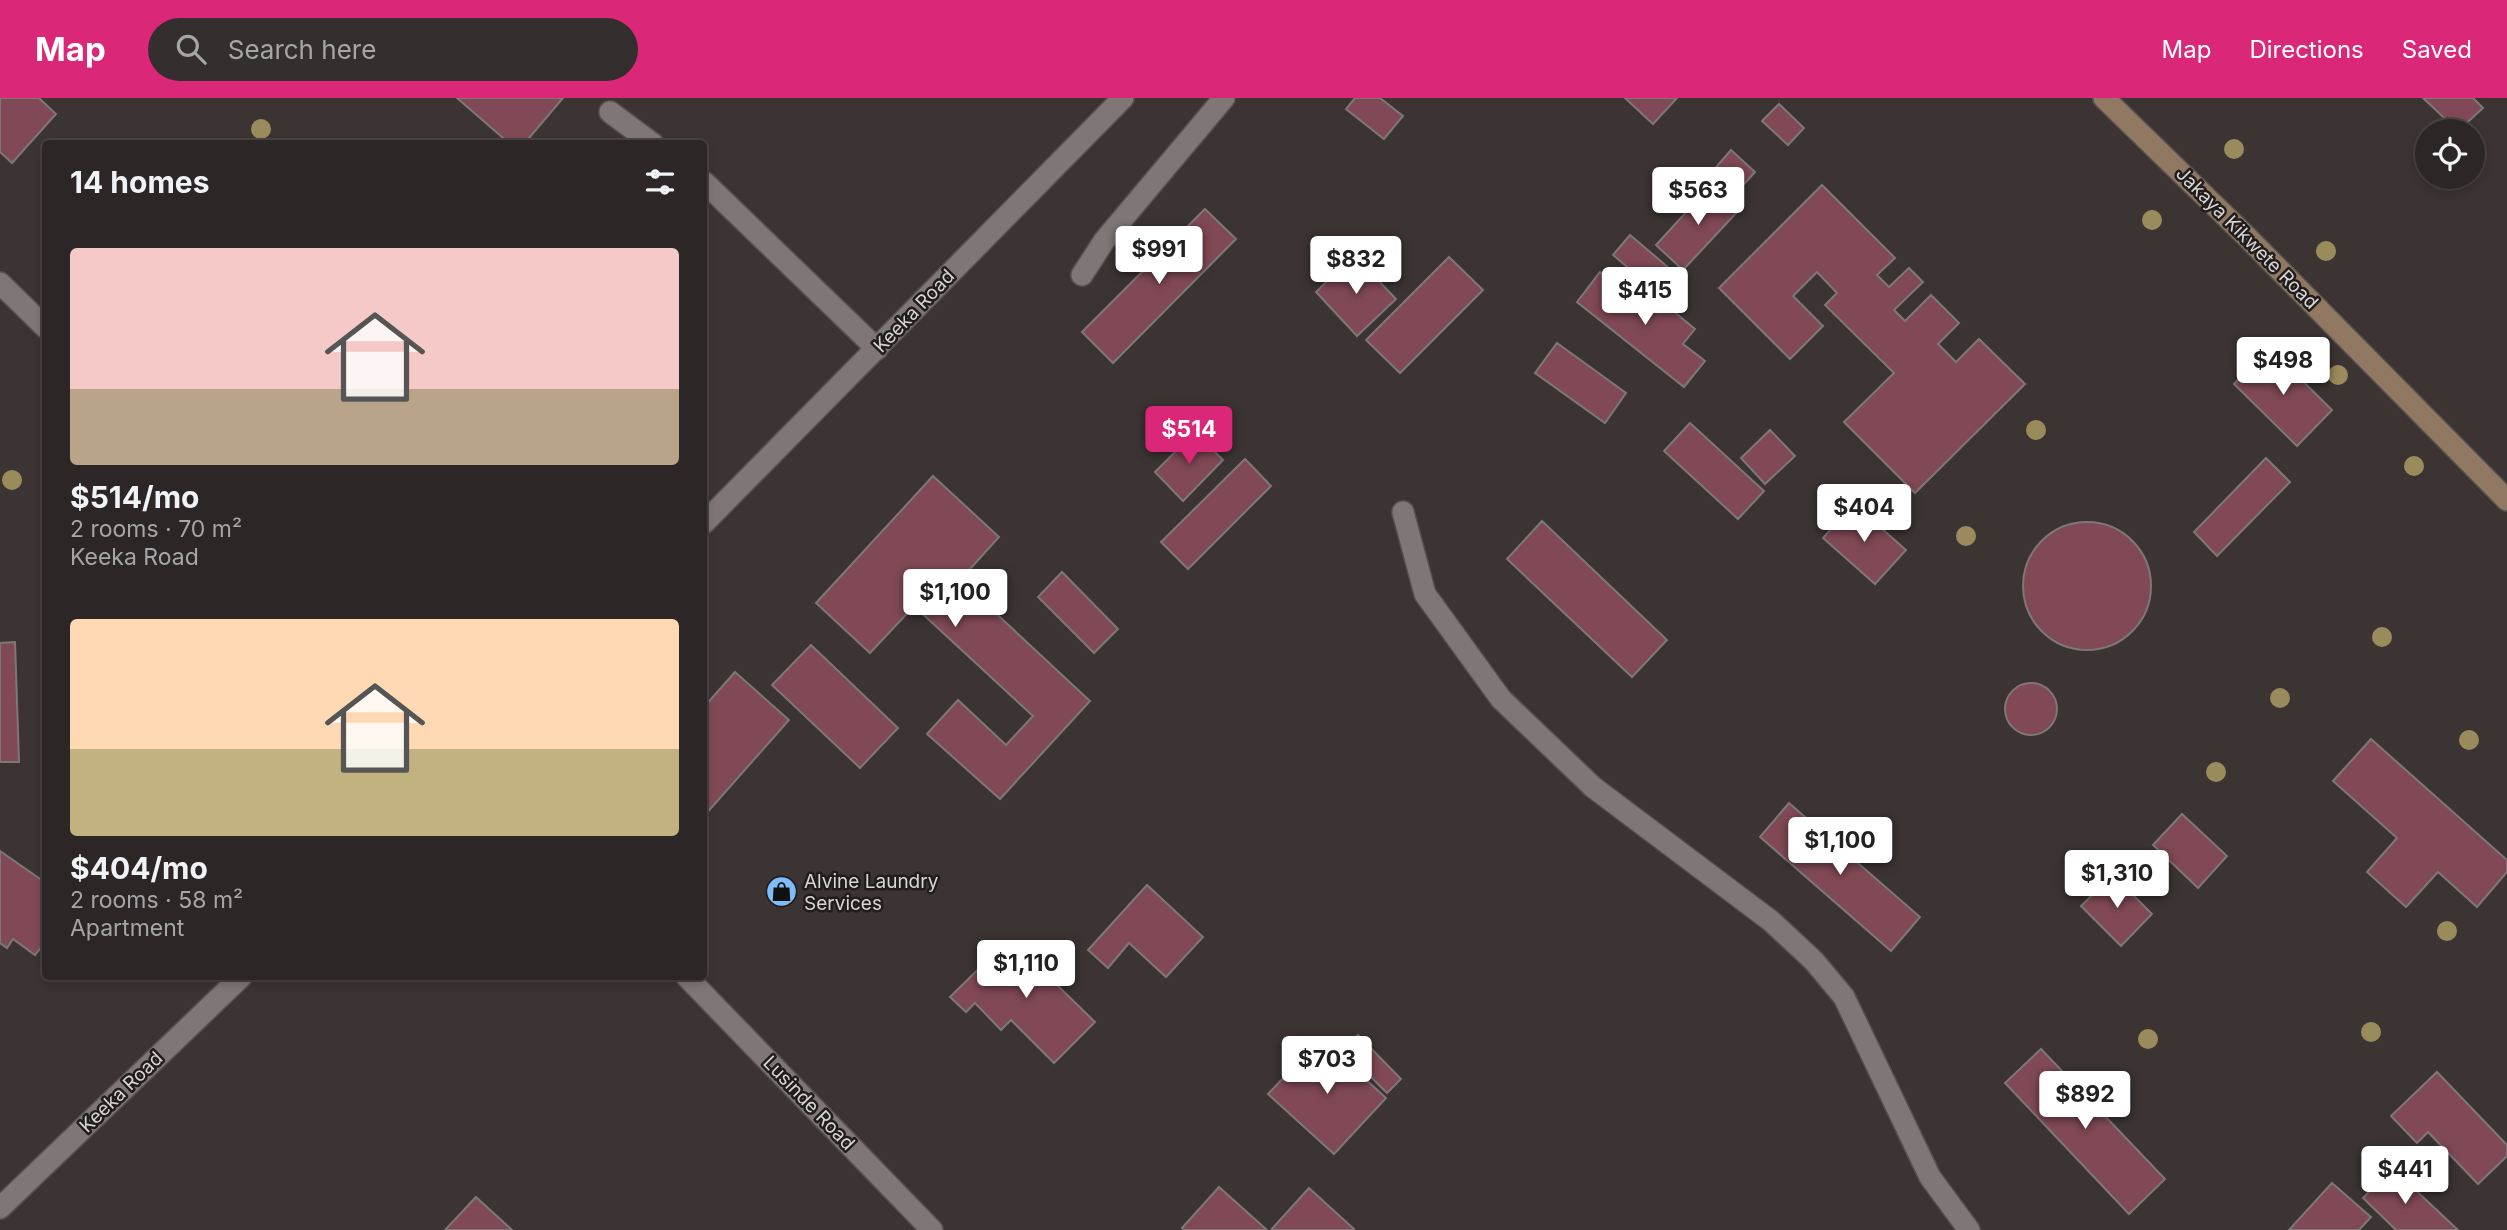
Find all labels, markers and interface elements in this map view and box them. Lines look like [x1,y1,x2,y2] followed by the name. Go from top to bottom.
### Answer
[148,18,638,81] search box
[35,29,106,69] text: Map
[172,30,210,68] icon: search
[228,34,376,65] text: Search here
[2162,35,2211,64] text: Map
[2249,35,2364,64] text: Directions
[2402,35,2472,64] text: Saved
[2415,119,2485,189] map controls
[2415,119,2485,189] button: locate
[2171,162,2323,314] street label: Jakaya Kikwete Road
[641,163,679,201] icon: filters
[70,164,209,200] text: 14 homes
[1657,167,1739,227] pin: $563
[1668,176,1728,204] text: $563
[1118,226,1200,286] pin: $991
[1132,235,1186,263] text: $991
[1315,236,1397,296] pin: $832
[1326,245,1386,273] text: $832
[869,265,959,357] street label: Keeka Road
[1604,268,1686,327] pin: $415
[1618,276,1672,304] text: $415
[312,294,438,420] icon: home
[2242,338,2324,397] pin: $498
[2253,346,2313,374] text: $498
[1148,406,1230,466] pin: $514
[1161,415,1217,443] text: $514
[70,479,199,515] text: $514/mo
[1823,484,1905,544] pin: $404
[1833,493,1895,521] text: $404
[70,515,242,543] text: 2 rooms · 70 m²
[70,543,199,571] text: Keeka Road
[898,570,1012,629] pin: $1,100
[919,578,991,606] text: $1,100
[312,665,438,791] icon: home
[1783,818,1897,877] pin: $1,100
[1804,826,1876,854] text: $1,100
[70,850,208,886] text: $404/mo
[2060,850,2174,910] pin: $1,310
[2081,859,2153,887] text: $1,310
[804,870,939,915] place label: Alvine Laundry Services
[764,875,798,909] shop icon: Alvine Laundry Services
[70,886,243,914] text: 2 rooms · 58 m²
[70,914,184,942] text: Apartment
[969,940,1083,1000] pin: $1,110
[993,949,1059,977] text: $1,110
[1286,1037,1368,1096] pin: $703
[1298,1045,1356,1073] text: $703
[75,1047,167,1137] street label: Keeka Road
[758,1051,860,1155] street label: Lusinde Road
[2044,1072,2126,1131] pin: $892
[2055,1080,2115,1108] text: $892
[2364,1146,2446,1206] pin: $441
[2377,1155,2433,1183] text: $441

